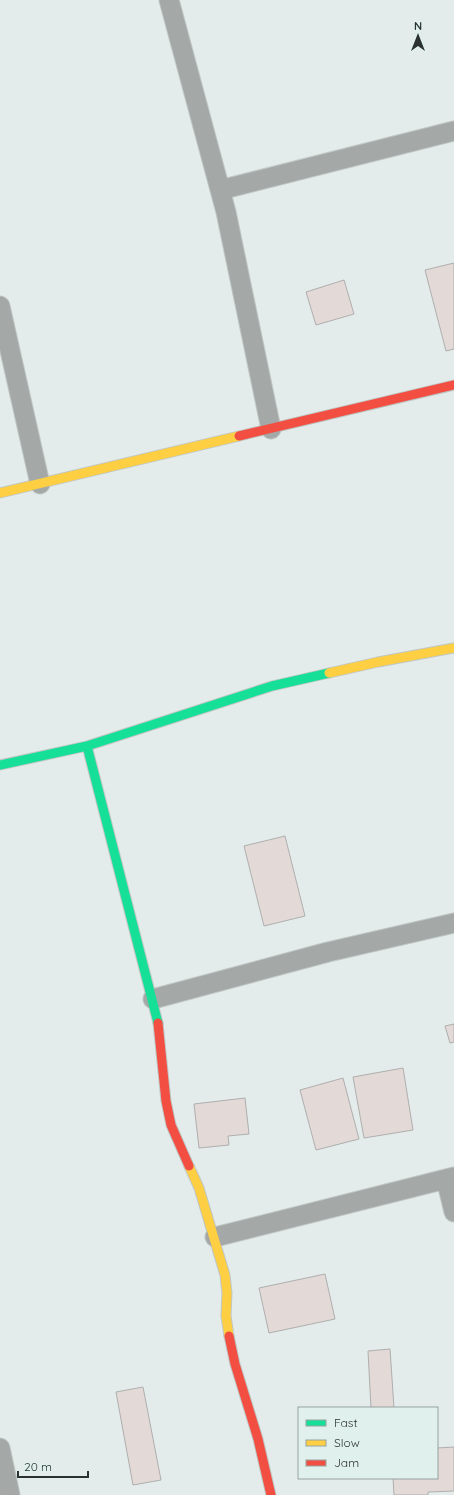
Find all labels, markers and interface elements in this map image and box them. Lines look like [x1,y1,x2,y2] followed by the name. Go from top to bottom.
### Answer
[398,16,438,56] north arrow
[414,19,422,33] text: N
[298,1407,438,1479] legend
[334,1415,358,1430] text: Fast
[334,1435,360,1450] text: Slow
[18,1453,88,1479] scale bar
[334,1455,359,1470] text: Jam
[24,1459,52,1474] text: 20 m

